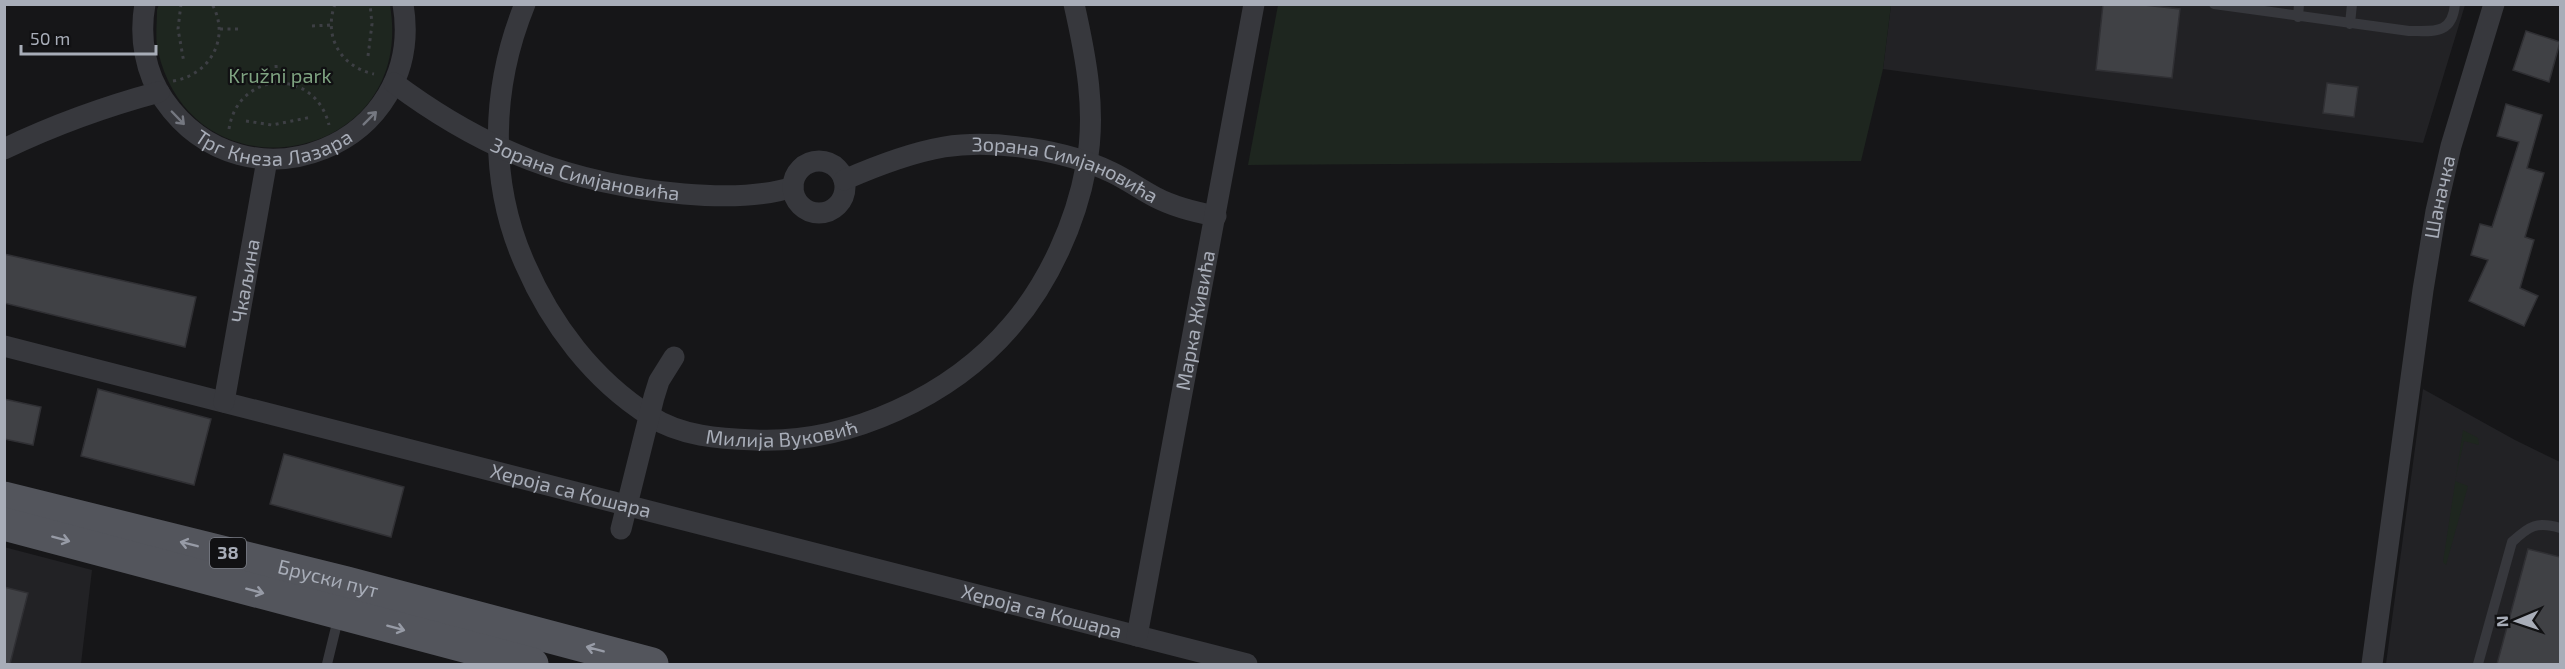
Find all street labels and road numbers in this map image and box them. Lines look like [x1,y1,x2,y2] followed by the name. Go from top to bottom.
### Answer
[193,118,355,142] street label: Трг Кнеза Лазара
[972,131,1163,207] street label: Зорана Симјановића
[487,132,681,205] street label: Зорана Симјановића
[2419,153,2460,240] street label: Шаначка
[225,237,264,325] street label: Чкаљина
[1170,248,1219,392] street label: Марка Живића
[705,413,860,451] street label: Милија Вуковић
[488,458,654,522] street label: Хероја са Кошара
[210,538,246,568] road number: 38
[276,553,381,602] street label: Бруски пут
[959,578,1125,643] street label: Хероја са Кошара

